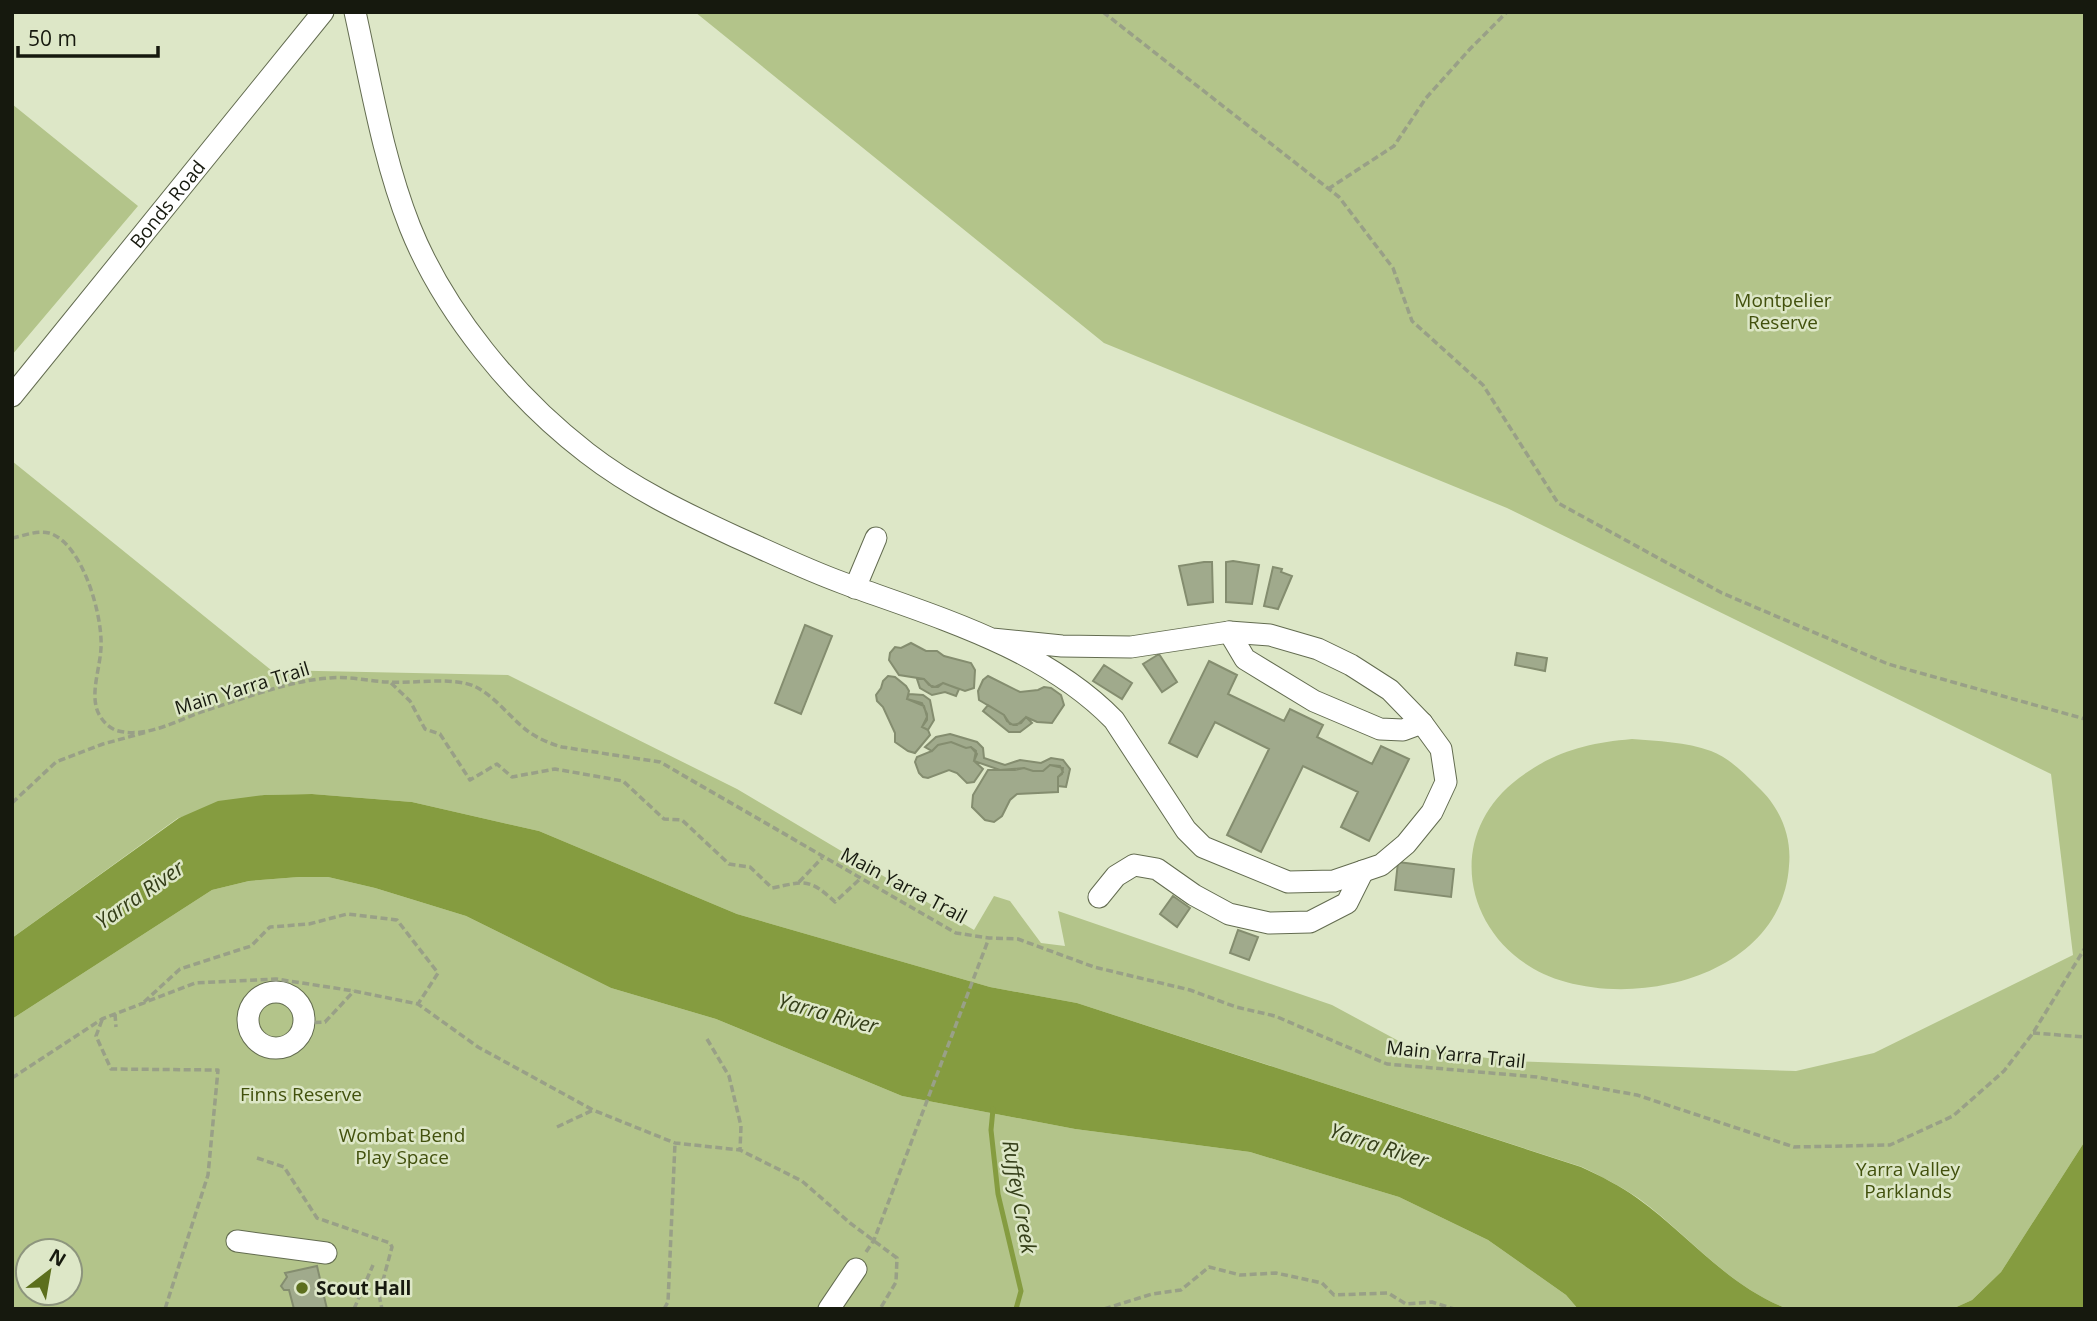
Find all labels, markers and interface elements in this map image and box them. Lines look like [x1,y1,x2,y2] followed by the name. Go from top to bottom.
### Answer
[18,14,158,58] scale bar
[28,24,77,52] text: 50 m
[124,155,211,254] street label: Bonds Road
[1734,287,1832,335] park label: Montpelier Reserve
[171,655,313,721] street label: Main Yarra Trail
[836,841,972,929] street label: Main Yarra Trail
[90,853,190,935] water label: Yarra River
[775,986,882,1040] water label: Yarra River
[1385,1034,1527,1074] street label: Main Yarra Trail
[240,1081,362,1107] park label: Finns Reserve
[1326,1116,1433,1174] water label: Yarra River
[339,1122,465,1170] park label: Wombat Bend Play Space
[996,1138,1044,1256] water label: Ruffey Creek
[1856,1156,1960,1204] park label: Yarra Valley Parklands
[14,1237,84,1307] north arrow
[44,1242,71,1273] text: N
[316,1275,411,1301] place label: Scout Hall
[294,1280,310,1296] marker: Scout Hall

